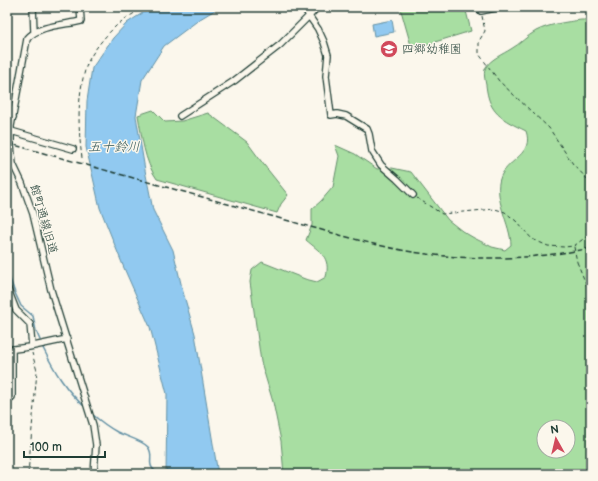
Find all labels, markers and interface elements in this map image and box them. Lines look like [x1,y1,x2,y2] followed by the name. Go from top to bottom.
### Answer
[379,39,399,59] school or university icon: 四郷幼稚園
[402,42,462,57] place label: 四郷幼稚園
[88,139,140,155] water label: 五十鈴川
[26,182,61,256] street label: 館町通線旧道
[536,419,576,459] north arrow
[550,423,560,437] text: N
[24,433,105,459] scale bar
[30,440,62,455] text: 100 m

